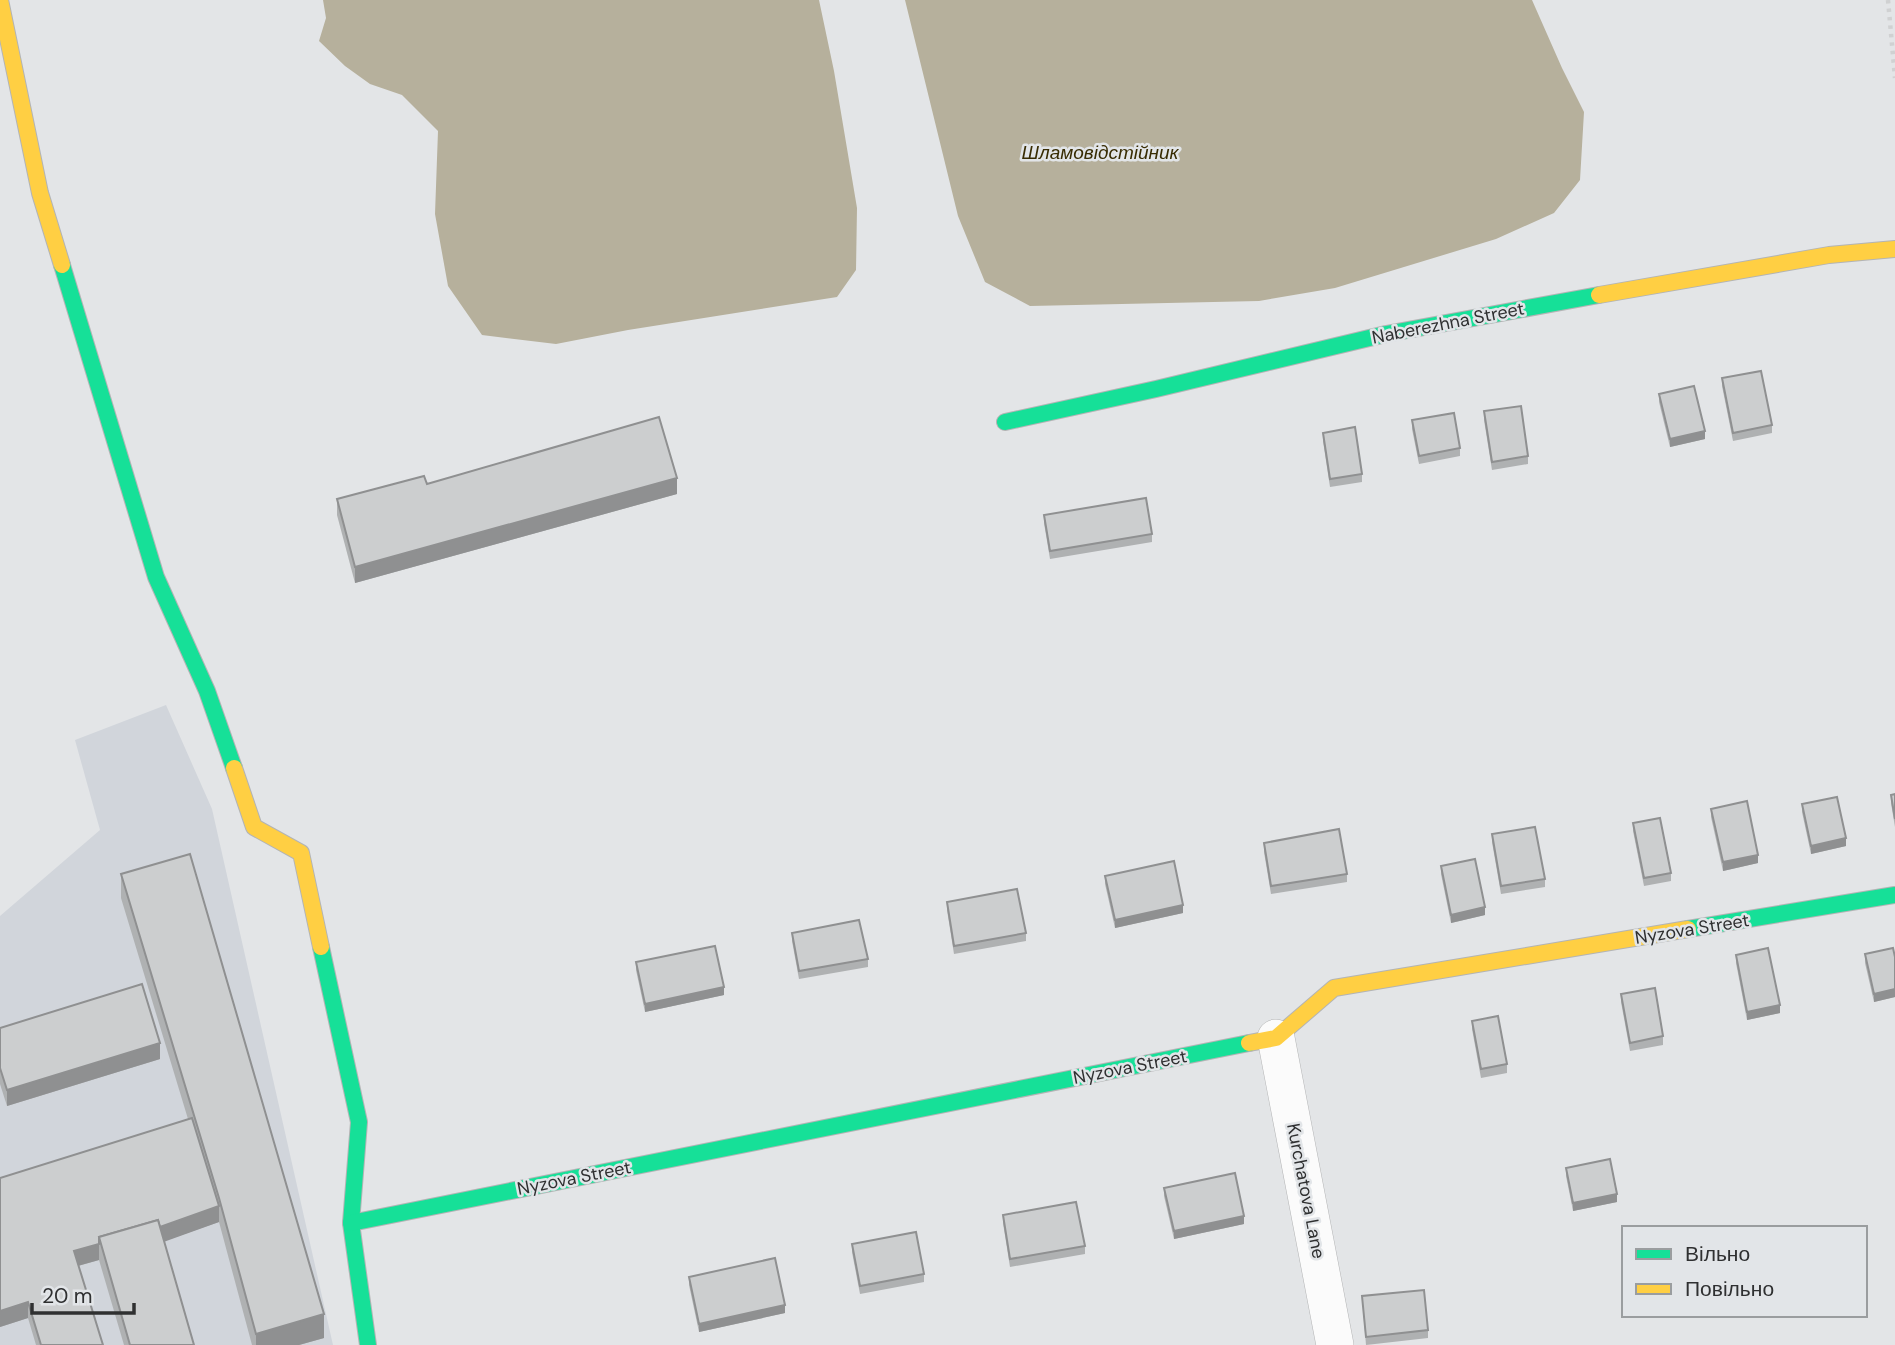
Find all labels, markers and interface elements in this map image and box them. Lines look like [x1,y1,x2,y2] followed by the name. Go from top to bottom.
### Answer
[1021,140,1180,165] water label: Шламовідстійник
[1370,296,1526,350] street label: Naberezhna Street
[1633,908,1751,950] street label: Nyzova Street
[1071,1044,1189,1090] street label: Nyzova Street
[1281,1121,1331,1261] street label: Kurchatova Lane
[515,1155,633,1201] street label: Nyzova Street
[1622,1226,1867,1317] legend
[1685,1240,1750,1268] text: Вільно
[32,1272,133,1316] scale bar
[1685,1275,1774,1303] text: Повільно
[42,1282,93,1310] text: 20 m

